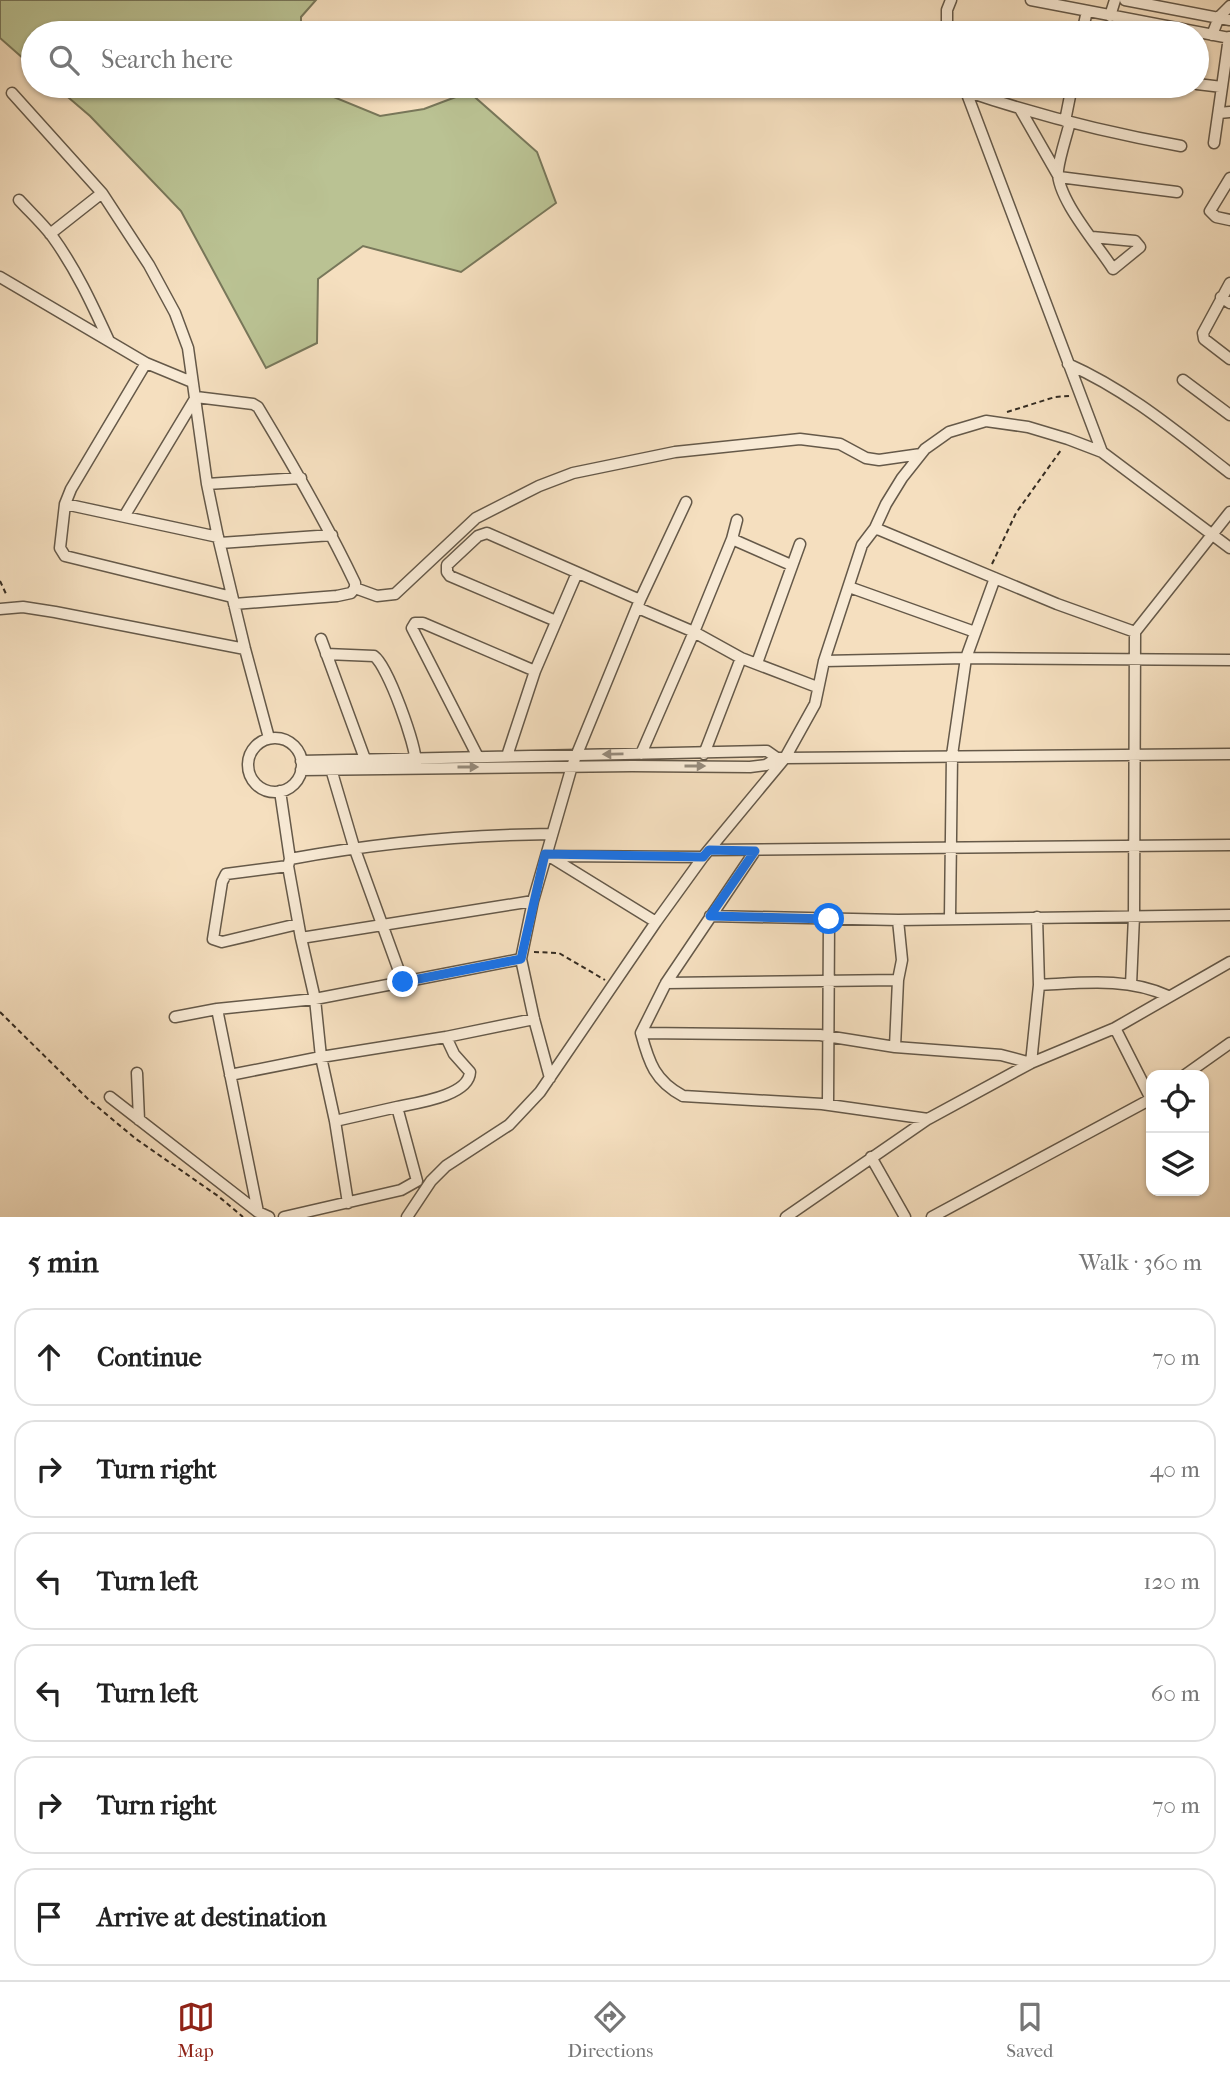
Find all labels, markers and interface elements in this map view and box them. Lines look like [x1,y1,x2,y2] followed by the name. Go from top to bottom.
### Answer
[21,21,1209,98] search box
[45,41,83,79] icon: search
[101,44,233,75] text: Search here
[601,749,623,760] one-way arrow
[684,760,706,772] one-way arrow
[457,762,479,773] one-way arrow
[813,903,844,934] route start
[387,966,418,997] route end
[1146,1070,1209,1196] map controls
[1146,1070,1209,1133] button: locate
[1146,1133,1209,1196] button: layers
[28,1245,99,1280] text: 5 min
[1079,1249,1202,1276] text: Walk · 360 m
[30,1338,68,1376] icon: ahead
[97,1342,202,1373] text: Continue
[1152,1344,1200,1371] text: 70 m
[30,1450,68,1488] icon: right
[97,1454,217,1485] text: Turn right
[1150,1456,1200,1483] text: 40 m
[30,1562,68,1600] icon: left
[97,1566,198,1597] text: Turn left
[1143,1568,1200,1595] text: 120 m
[30,1674,68,1712] icon: left
[97,1678,198,1709] text: Turn left
[1151,1680,1200,1707] text: 60 m
[30,1786,68,1824] icon: right
[97,1790,217,1821] text: Turn right
[1152,1792,1200,1819] text: 70 m
[30,1898,68,1936] icon: arrive
[97,1902,327,1933] text: Arrive at destination
[177,1998,215,2062] tab: Map
[568,1998,653,2062] tab: Directions
[1006,1998,1053,2062] tab: Saved

